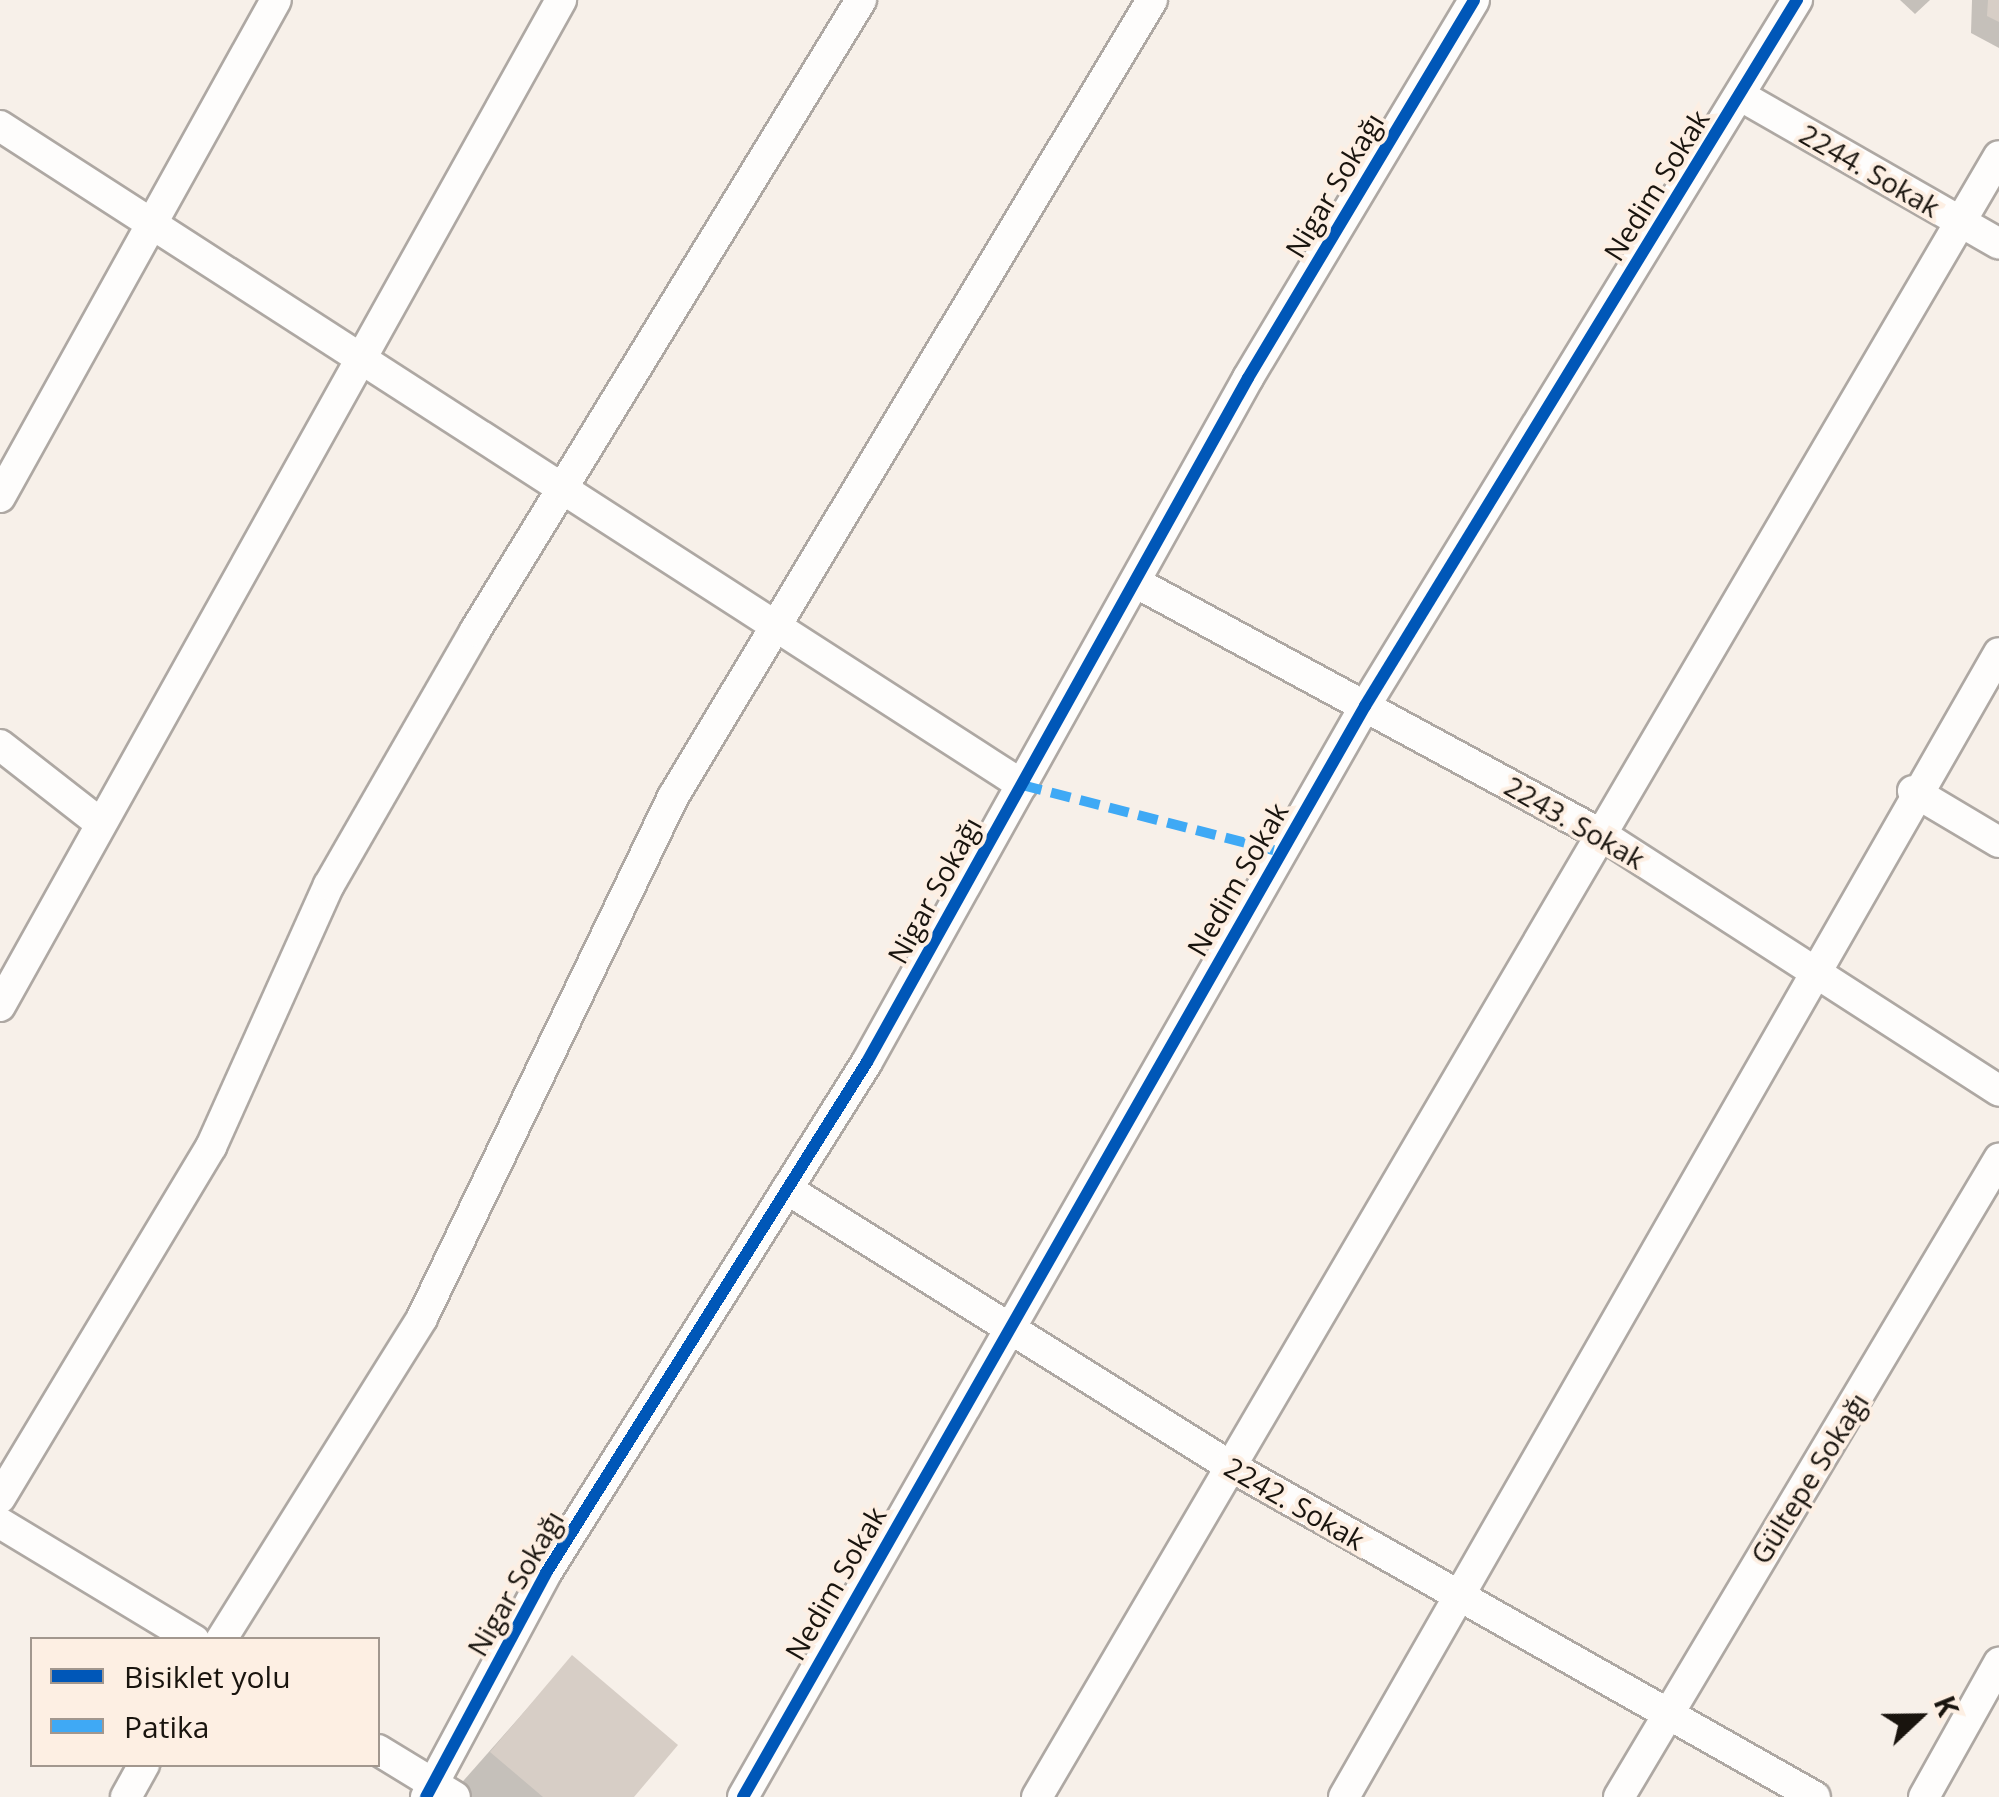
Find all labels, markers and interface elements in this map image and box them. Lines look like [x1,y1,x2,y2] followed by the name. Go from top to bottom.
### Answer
[1596,103,1716,267] street label: Nedim Sokak
[1278,107,1390,263] street label: Nigar Sokağı
[1794,116,1946,224] street label: 2244. Sokak
[1499,768,1651,876] street label: 2243. Sokak
[1180,796,1294,962] street label: Nedim Sokak
[880,811,988,969] street label: Nigar Sokağı
[1743,1386,1875,1570] street label: Gültepe Sokağı
[1219,1449,1371,1557] street label: 2242. Sokak
[778,1500,892,1666] street label: Nedim Sokak
[460,1504,570,1662] street label: Nigar Sokağı
[30,1637,380,1767] legend
[124,1656,291,1697] text: Bisiklet yolu
[1869,1667,1969,1767] north arrow
[1926,1690,1968,1721] text: K
[124,1706,209,1747] text: Patika

